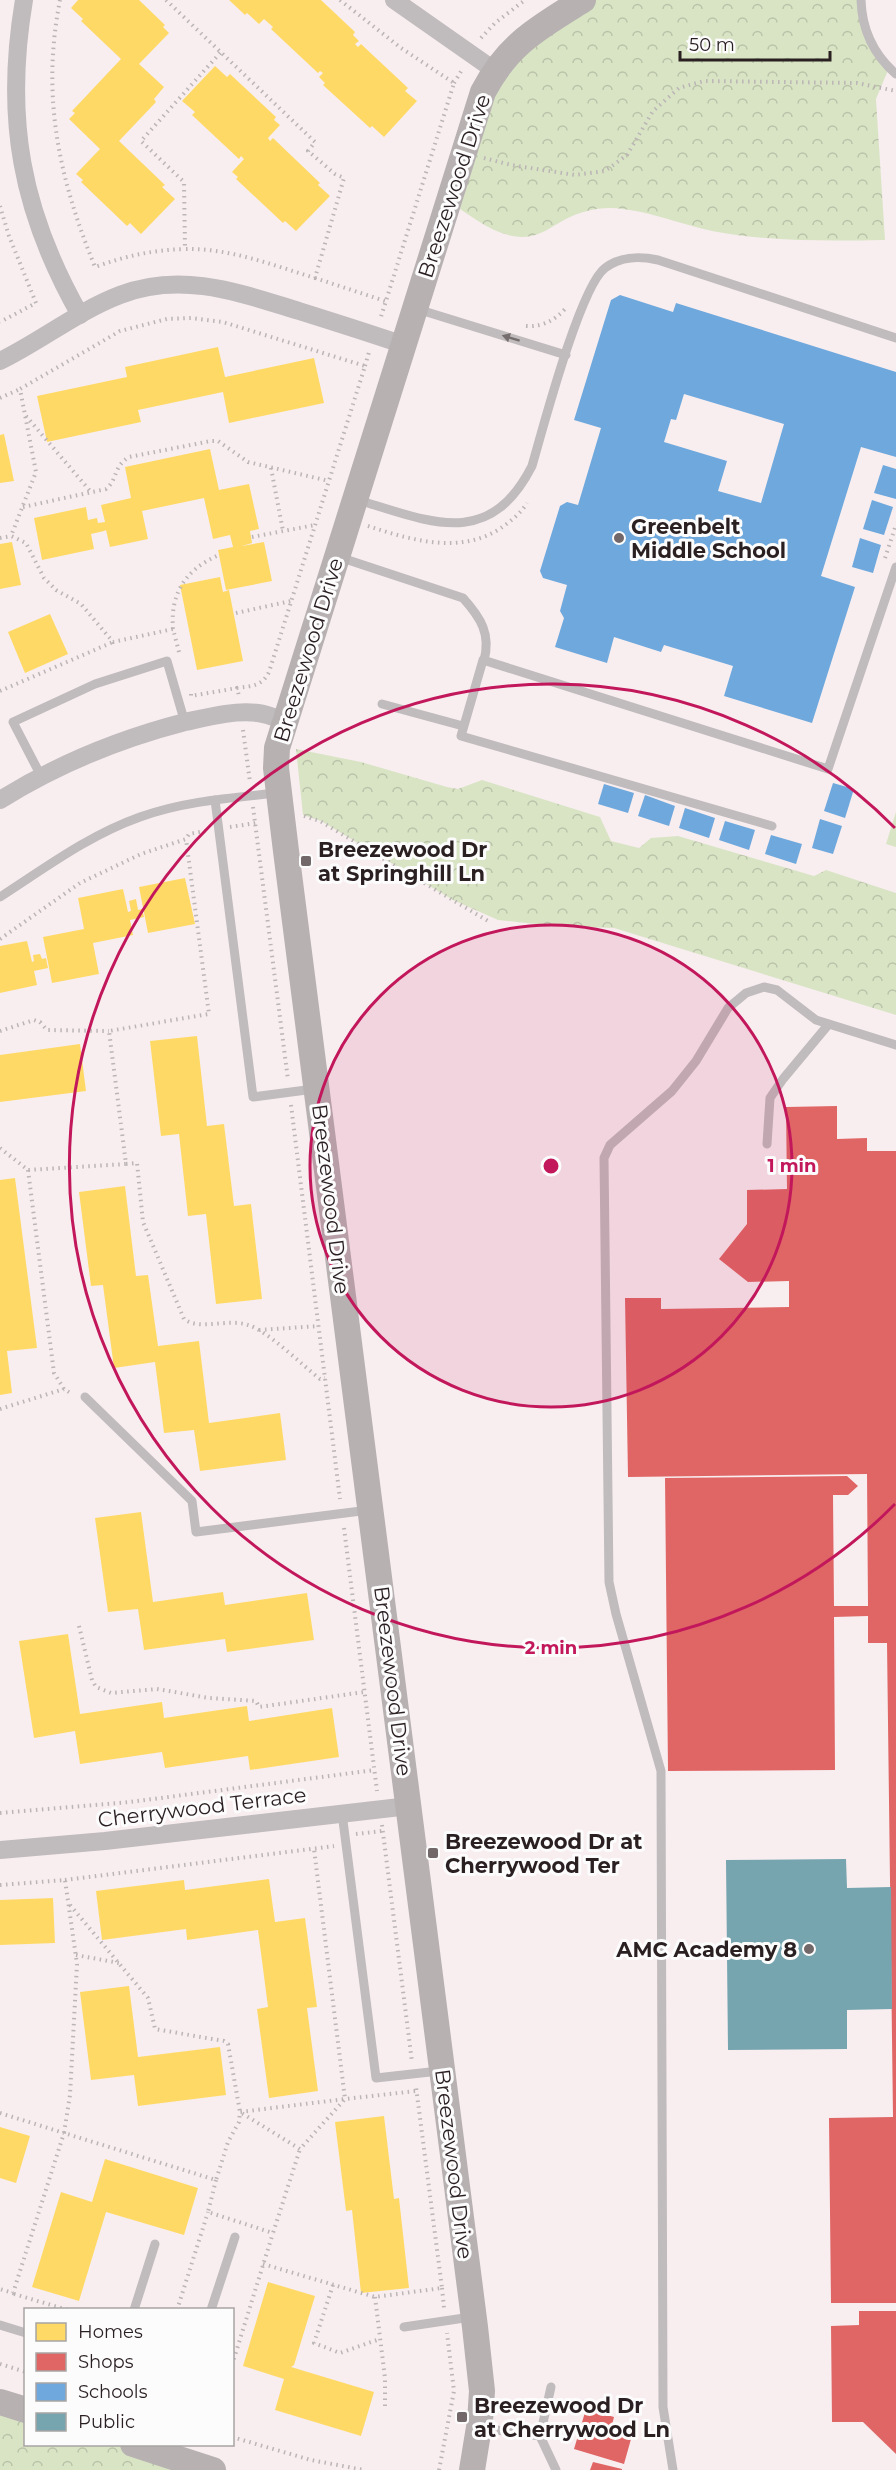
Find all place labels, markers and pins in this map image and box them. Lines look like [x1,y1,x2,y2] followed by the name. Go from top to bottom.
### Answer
[631,514,786,563] place label: Greenbelt Middle School
[612,531,626,545] marker: Greenbelt Middle School
[318,837,487,886] place label: Breezewood Dr at Springhill Ln
[299,854,313,868] marker: Breezewood Dr at Springhill Ln
[541,1156,561,1176] centre of rings
[445,1829,642,1878] place label: Breezewood Dr at Cherrywood Ter
[426,1846,440,1860] marker: Breezewood Dr at Cherrywood Ter
[615,1937,797,1962] place label: AMC Academy 8
[802,1942,816,1956] marker: AMC Academy 8
[474,2393,670,2442] place label: Breezewood Dr at Cherrywood Ln
[455,2410,469,2424] marker: Breezewood Dr at Cherrywood Ln

